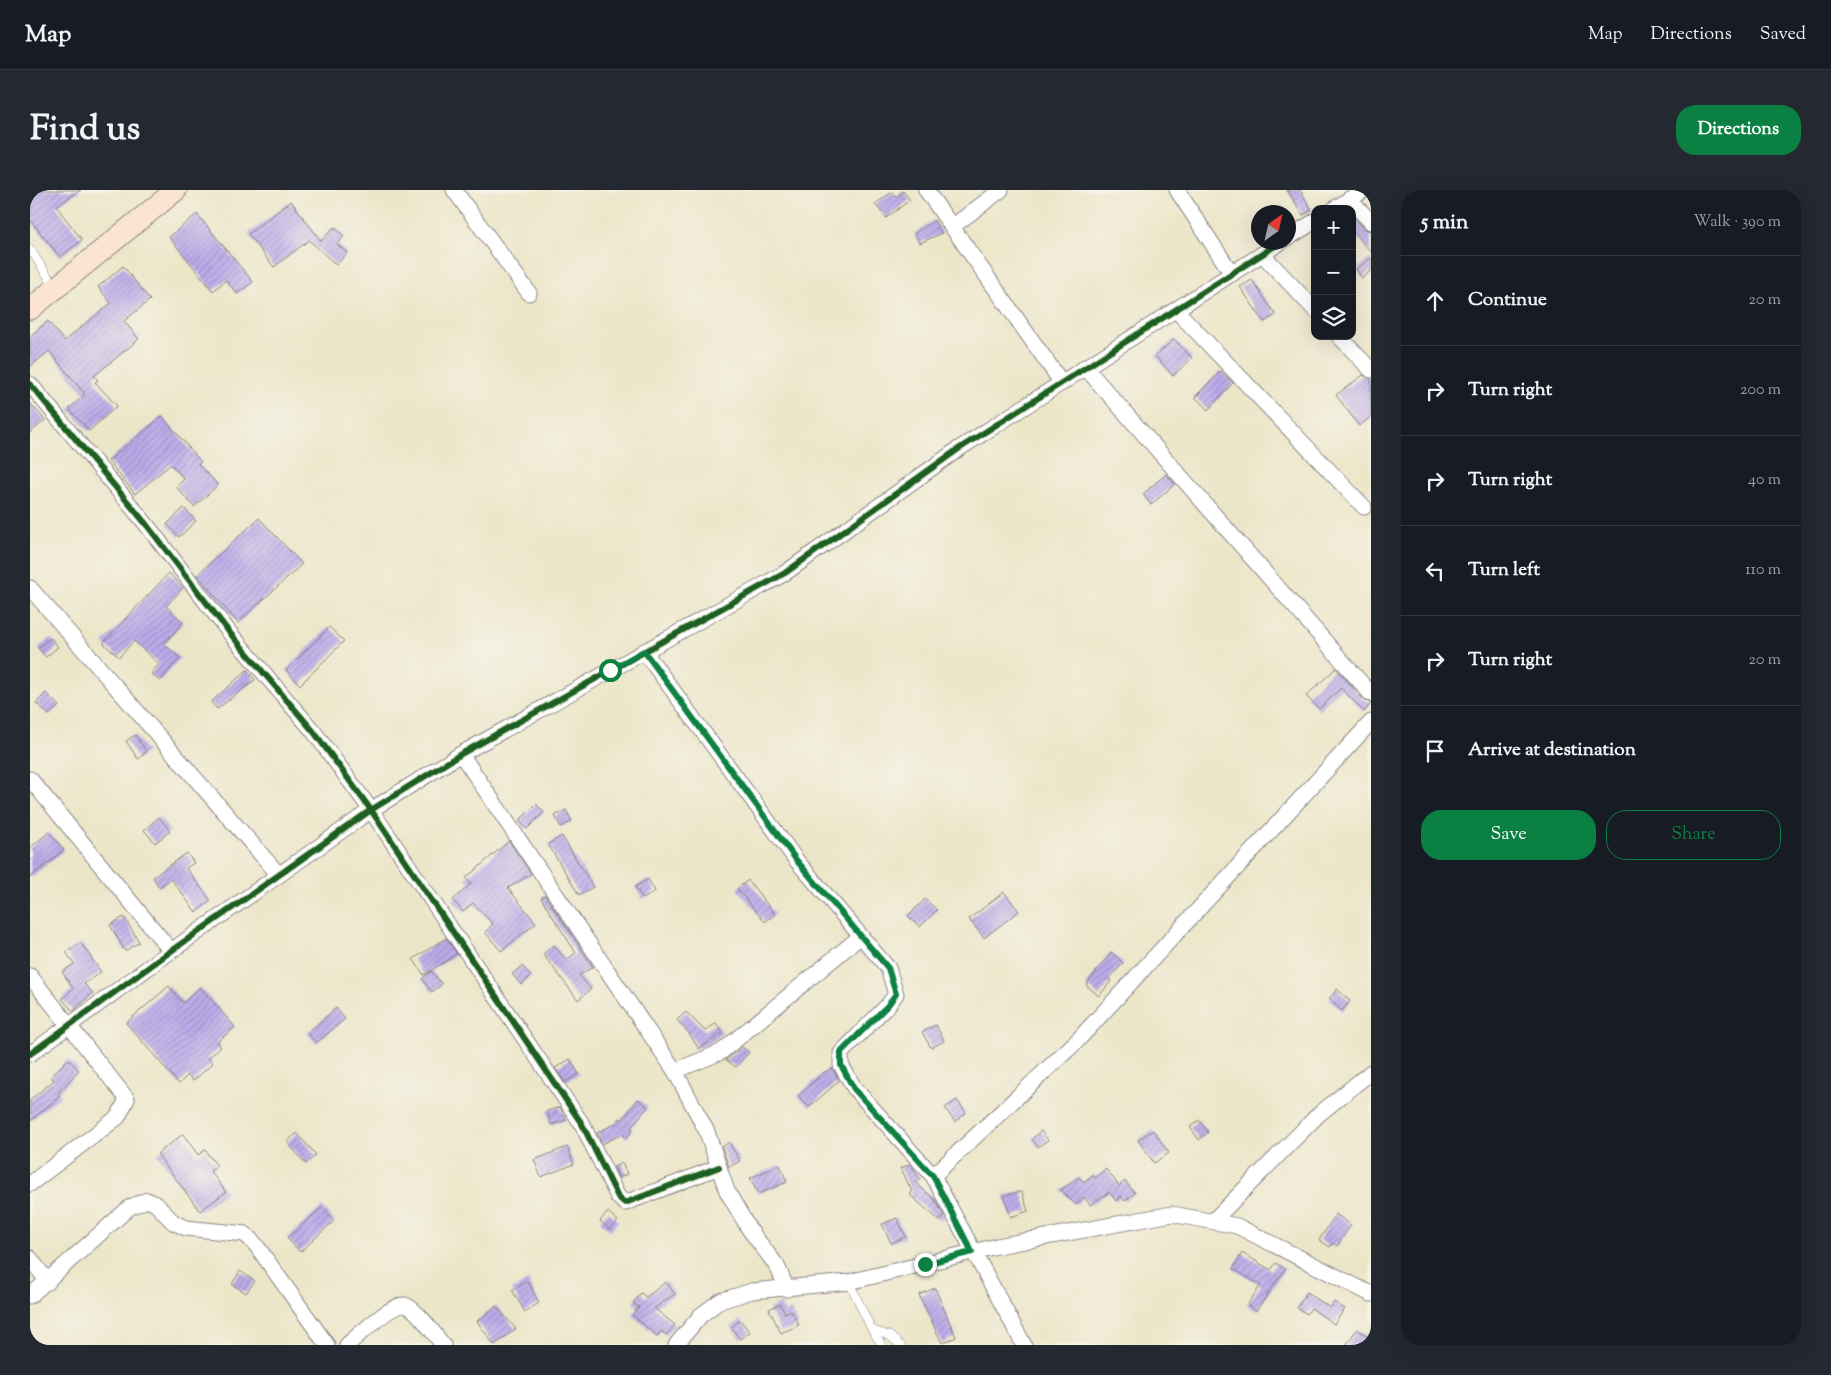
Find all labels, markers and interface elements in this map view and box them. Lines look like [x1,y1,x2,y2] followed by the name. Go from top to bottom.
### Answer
[25,18,71,52] text: Map
[1588,22,1623,48] text: Map
[1651,22,1732,48] text: Directions
[1760,22,1806,48] text: Saved
[30,105,140,156] text: Find us
[1676,105,1801,155] button: Directions
[1251,205,1296,250] north arrow
[1311,205,1356,340] map controls
[1311,205,1356,250] button: +
[1421,208,1468,238] text: 5 min
[1693,211,1781,234] text: Walk · 390 m
[1311,250,1356,295] button: −
[1421,287,1449,315] icon: ahead
[1468,287,1547,314] text: Continue
[1748,289,1781,312] text: 20 m
[1311,295,1356,340] button: layers
[1421,377,1449,405] icon: right
[1468,377,1552,404] text: Turn right
[1740,379,1781,402] text: 200 m
[1421,467,1449,495] icon: right
[1468,467,1552,494] text: Turn right
[1748,469,1781,492] text: 40 m
[1421,557,1449,585] icon: left
[1468,557,1540,584] text: Turn left
[1745,559,1781,582] text: 110 m
[1421,647,1449,675] icon: right
[1468,647,1552,674] text: Turn right
[1748,649,1781,672] text: 20 m
[599,659,622,682] route start
[1421,737,1449,765] icon: arrive
[1468,737,1636,764] text: Arrive at destination
[1421,810,1596,860] button: Save
[1606,810,1781,860] button: Share
[914,1253,937,1276] route end

